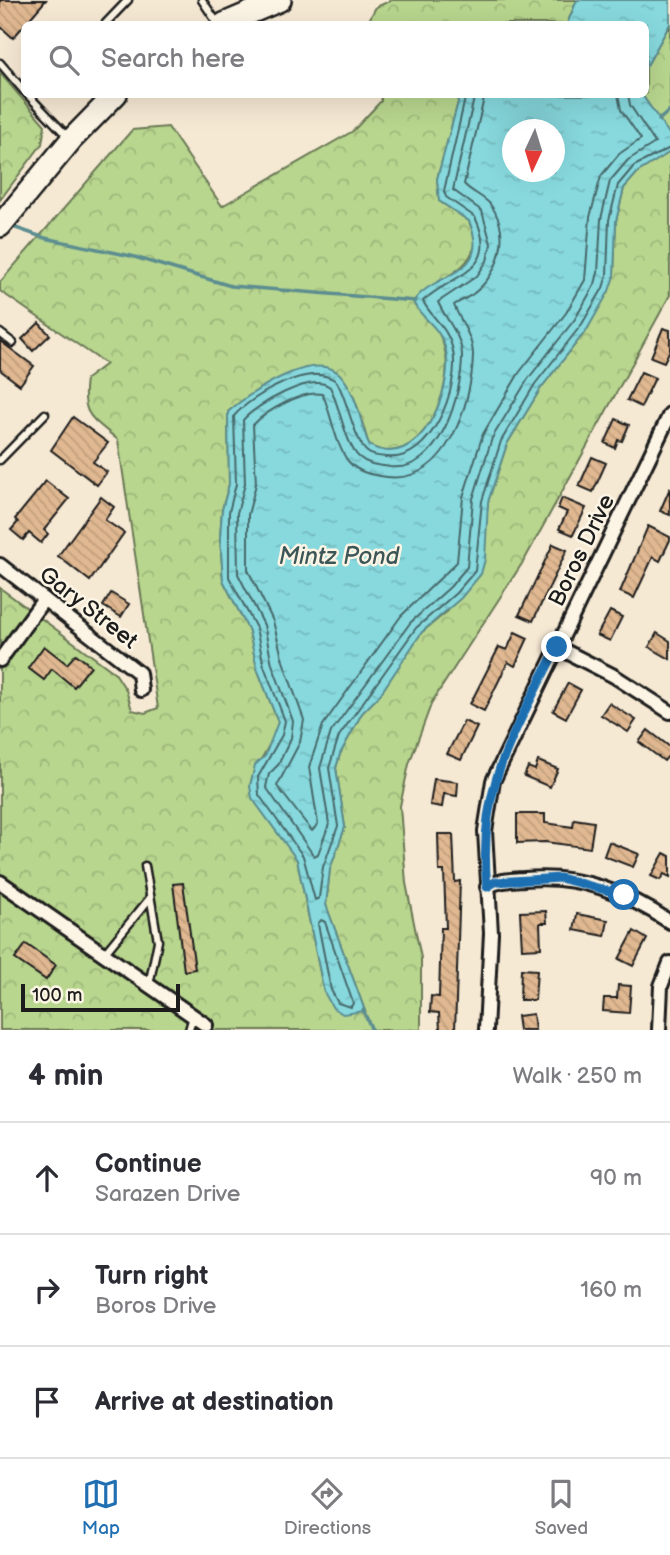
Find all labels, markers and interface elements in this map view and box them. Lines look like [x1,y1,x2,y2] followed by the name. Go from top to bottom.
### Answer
[21,21,649,98] search box
[45,41,83,79] icon: search
[101,44,245,75] text: Search here
[502,119,565,182] north arrow
[543,490,621,611] street label: Boros Drive
[279,542,401,571] water label: Mintz Pond
[33,561,143,655] street label: Gary Street
[541,631,572,662] route end
[608,879,639,910] route start
[21,981,180,1013] scale bar
[32,984,83,1007] text: 100 m
[28,1058,103,1094] text: 4 min
[512,1062,642,1090] text: Walk · 250 m
[95,1149,202,1180] text: Continue
[28,1159,66,1197] icon: ahead
[590,1164,642,1192] text: 90 m
[95,1180,240,1208] text: Sarazen Drive
[95,1261,208,1292] text: Turn right
[28,1271,66,1309] icon: right
[580,1276,642,1304] text: 160 m
[95,1292,216,1320] text: Boros Drive
[28,1383,66,1421] icon: arrive
[95,1387,334,1418] text: Arrive at destination
[82,1475,120,1540] tab: Map
[284,1475,371,1540] tab: Directions
[535,1475,588,1540] tab: Saved

